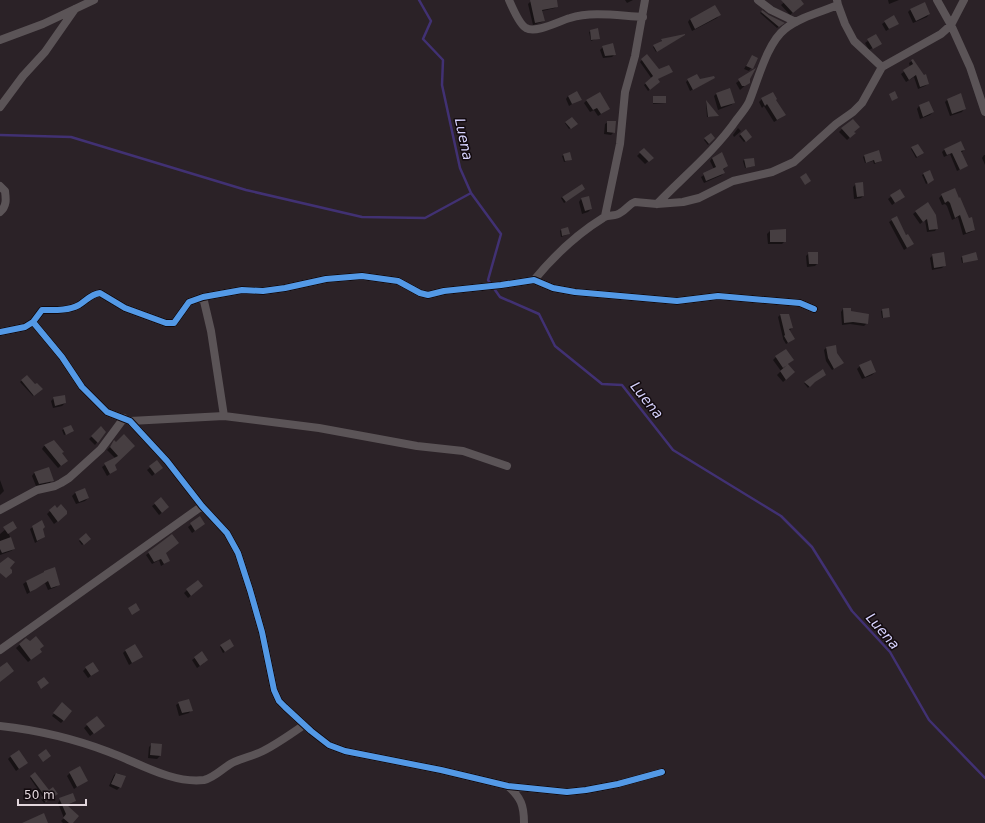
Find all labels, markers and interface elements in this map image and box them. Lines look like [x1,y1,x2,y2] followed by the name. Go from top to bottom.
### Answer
[452,116,476,162] water label: Luena
[627,378,667,422] water label: Luena
[863,610,903,652] water label: Luena
[18,781,86,807] scale bar
[24,788,55,802] text: 50 m

